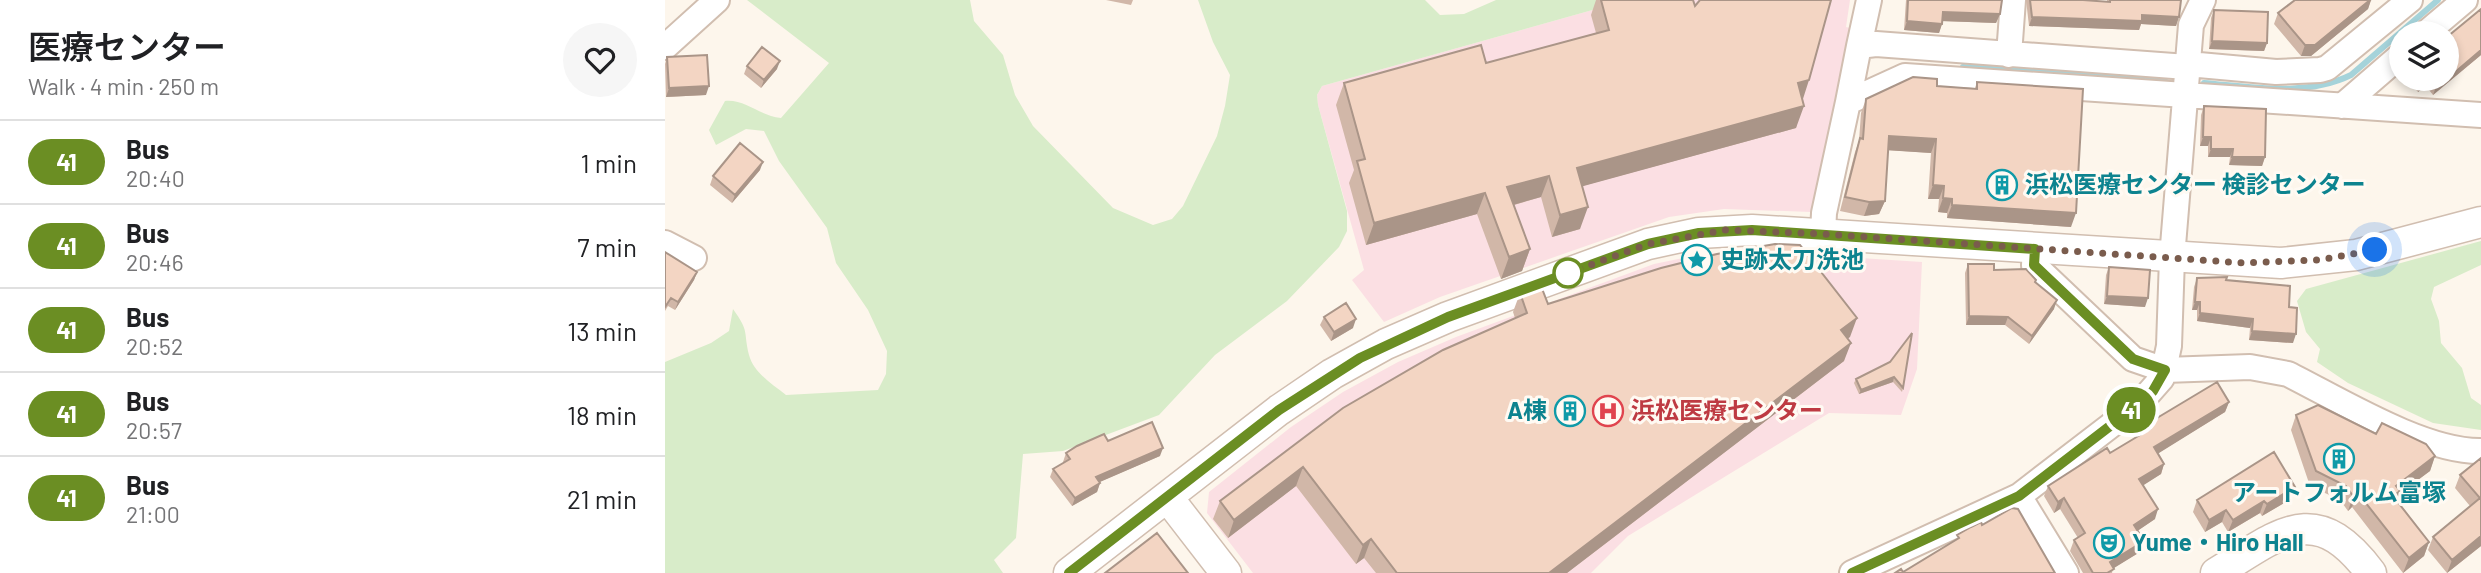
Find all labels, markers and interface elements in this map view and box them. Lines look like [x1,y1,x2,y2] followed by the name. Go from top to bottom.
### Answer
[2389,21,2459,91] map controls
[2389,21,2459,91] button: layers
[563,23,637,97] button: heart
[28,26,226,66] text: 医療センター
[28,72,219,100] text: Walk · 4 min · 250 m
[126,133,169,164] text: Bus
[56,147,77,176] text: 41
[581,147,637,178] text: 1 min
[126,164,185,192] text: 20:40
[1985,168,2019,202] building icon: 浜松医療センター 検診センター
[2025,169,2366,198] place label: 浜松医療センター 検診センター
[126,217,169,248] text: Bus
[56,231,77,260] text: 41
[577,231,637,262] text: 7 min
[2357,232,2392,267] your location
[1680,243,1714,277] place icon: 史跡太刀洗池
[1720,244,1864,273] place label: 史跡太刀洗池
[126,248,184,276] text: 20:46
[1553,258,1583,288] unlabelled marker
[126,301,169,332] text: Bus
[56,315,77,344] text: 41
[567,315,637,346] text: 13 min
[126,332,183,360] text: 20:52
[126,385,169,416] text: Bus
[2099,387,2163,433] line badge: 41
[1553,394,1587,428] building icon: A棟
[1591,394,1625,428] hospital icon: 浜松医療センター
[1507,395,1547,424] place label: A棟
[1631,395,1823,424] place label: 浜松医療センター
[2121,395,2141,424] text: 41
[56,399,77,428] text: 41
[567,399,637,430] text: 18 min
[126,416,182,444] text: 20:57
[2322,442,2356,476] building icon: アートフォルム富塚
[126,469,169,500] text: Bus
[2232,477,2446,506] place label: アートフォルム富塚
[56,483,77,512] text: 41
[567,483,637,514] text: 21 min
[126,500,180,528] text: 21:00
[2092,526,2126,560] theatre icon: Yume・Hiro Hall
[2132,527,2304,556] place label: Yume・Hiro Hall

